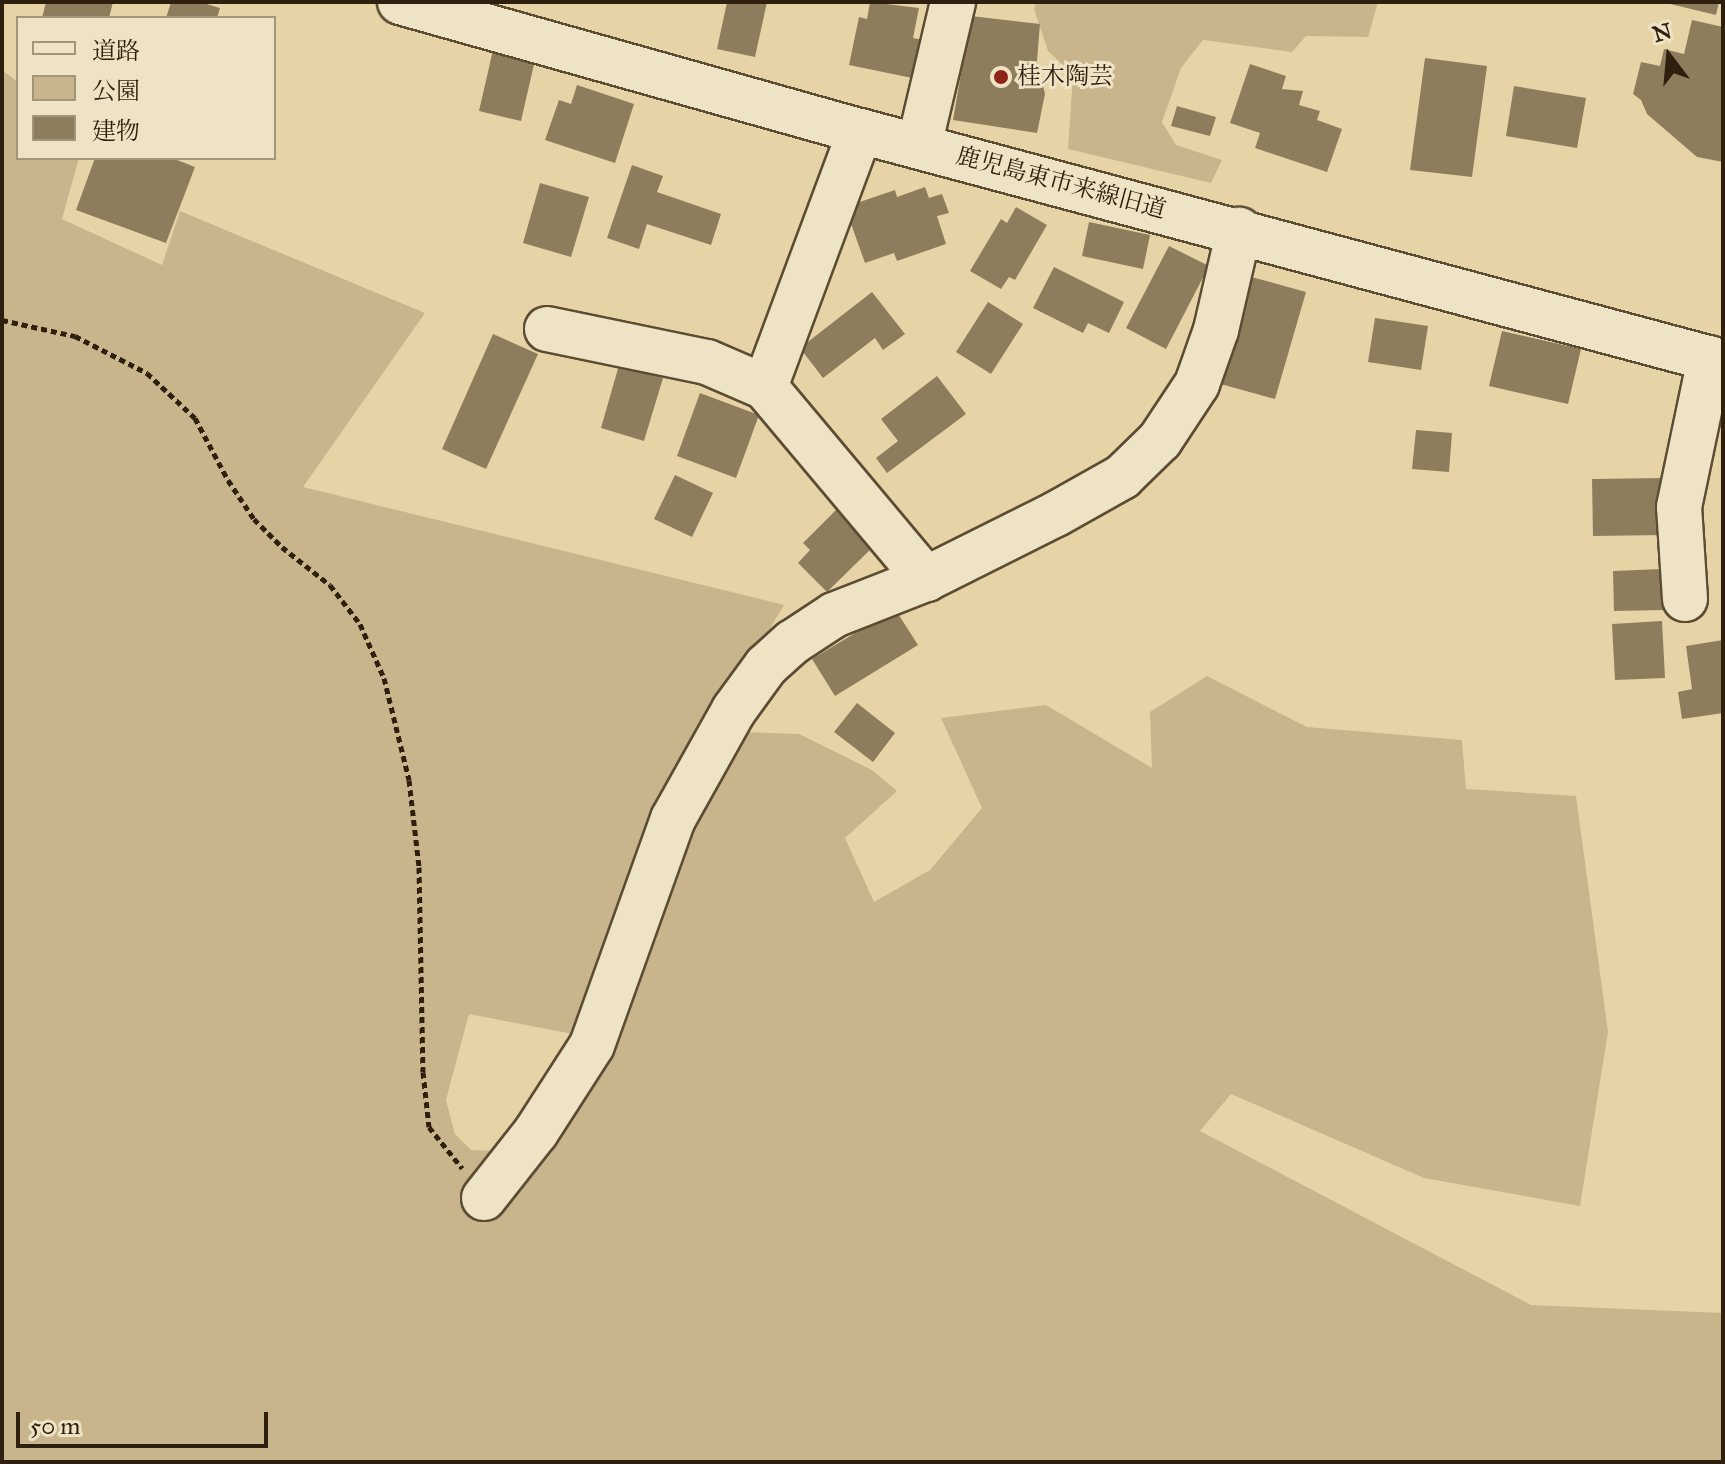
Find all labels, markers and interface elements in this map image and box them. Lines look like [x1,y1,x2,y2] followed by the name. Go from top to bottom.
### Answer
[16,16,276,160] legend
[1629,16,1709,96] north arrow
[1650,17,1675,48] text: N
[92,36,140,66] text: 道路
[1017,63,1113,91] place label: 桂木陶芸
[992,68,1010,86] marker: 桂木陶芸
[92,76,140,106] text: 公園
[92,116,140,146] text: 建物
[953,141,1169,225] street label: 鹿児島東市来線旧道
[20,1396,272,1446] scale bar
[30,1411,80,1441] text: 50 m

